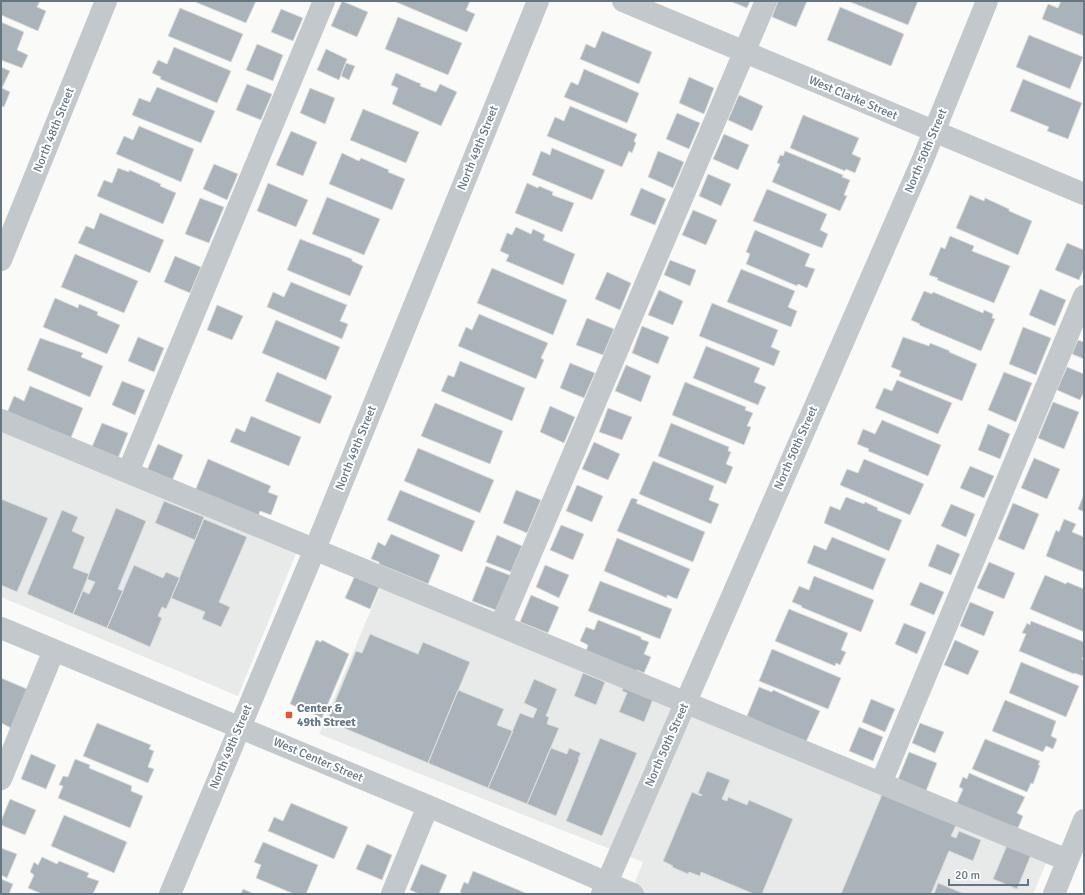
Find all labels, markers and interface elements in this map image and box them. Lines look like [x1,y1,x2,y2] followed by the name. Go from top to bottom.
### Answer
[806,73,900,123] street label: West Clarke Street
[30,85,78,175] street label: North 48th Street
[454,103,502,193] street label: North 49th Street
[902,107,950,195] street label: North 50th Street
[332,403,380,493] street label: North 49th Street
[771,404,821,492] street label: North 50th Street
[297,701,356,730] place label: Center & 49th Street
[642,701,692,789] street label: North 50th Street
[207,703,255,791] street label: North 49th Street
[284,710,294,720] marker: Center & 49th Street
[271,734,365,786] street label: West Center Street
[949,861,1028,887] scale bar
[955,868,980,883] text: 20 m

